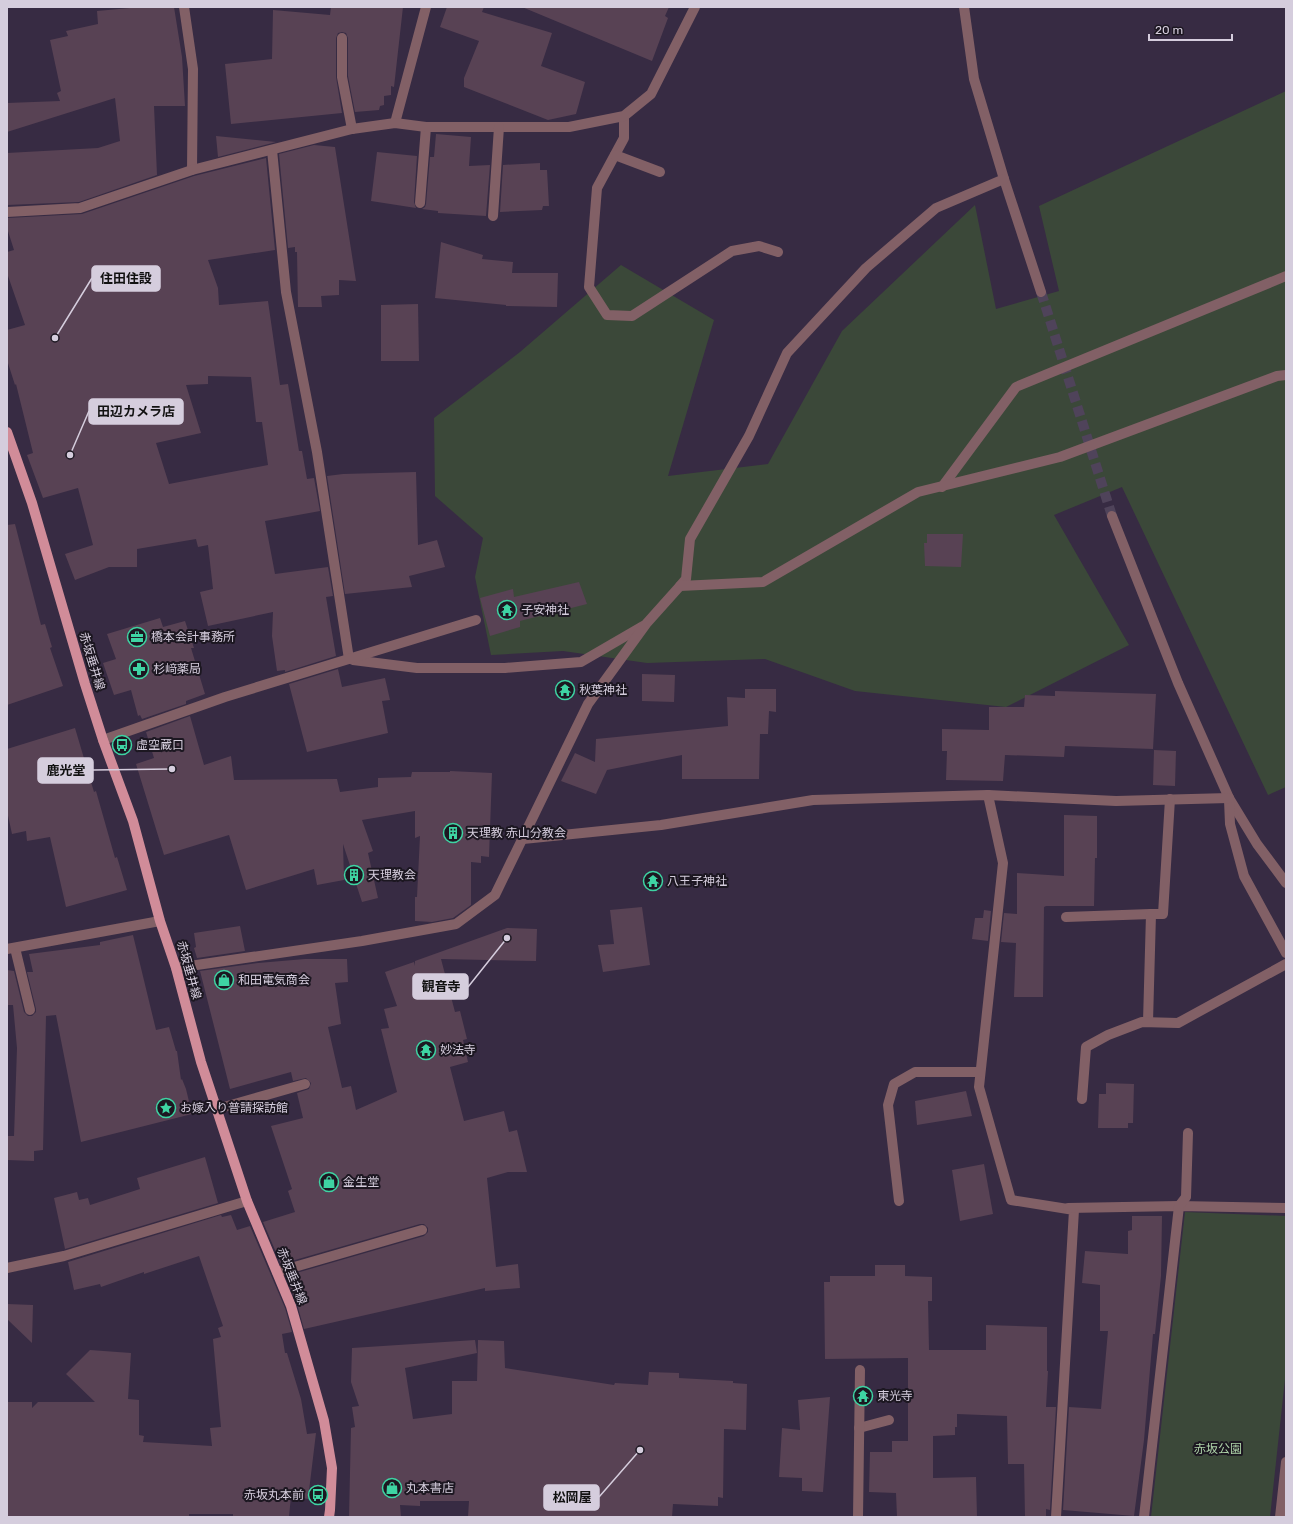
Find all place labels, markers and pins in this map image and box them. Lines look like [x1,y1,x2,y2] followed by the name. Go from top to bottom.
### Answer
[92,266,160,291] callout: 住田住設
[89,399,183,424] callout: 田辺カメラ店
[496,599,518,621] temple icon: 子安神社
[521,603,569,617] place label: 子安神社
[126,626,148,648] office icon: 橋本会計事務所
[151,630,235,644] place label: 橋本会計事務所
[128,658,150,680] pharmacy icon: 杉﨑薬局
[153,662,201,676] place label: 杉﨑薬局
[554,679,576,701] temple icon: 秋葉神社
[579,683,627,697] place label: 秋葉神社
[111,734,133,756] bus stop icon: 虚空蔵口
[136,738,184,752] place label: 虚空蔵口
[38,758,93,783] callout: 鹿光堂
[442,822,464,844] building icon: 天理教 赤山分教会
[467,826,566,840] place label: 天理教 赤山分教会
[343,864,365,886] building icon: 天理教会
[368,868,416,882] place label: 天理教会
[642,870,664,892] temple icon: 八王子神社
[667,874,727,888] place label: 八王子神社
[213,969,235,991] shop icon: 和田電気商会
[238,973,310,987] place label: 和田電気商会
[413,974,468,999] callout: 観音寺
[415,1039,437,1061] temple icon: 妙法寺
[440,1043,476,1057] place label: 妙法寺
[155,1097,177,1119] place icon: お嫁入り普請探訪館
[180,1101,288,1115] place label: お嫁入り普請探訪館
[318,1171,340,1193] shop icon: 金生堂
[343,1175,379,1189] place label: 金生堂
[852,1385,874,1407] temple icon: 東光寺
[877,1389,913,1403] place label: 東光寺
[381,1477,403,1499] shop icon: 丸本書店
[406,1481,454,1495] place label: 丸本書店
[307,1484,329,1506] bus stop icon: 赤坂丸本前
[544,1485,599,1510] callout: 松岡屋
[244,1488,304,1502] place label: 赤坂丸本前

